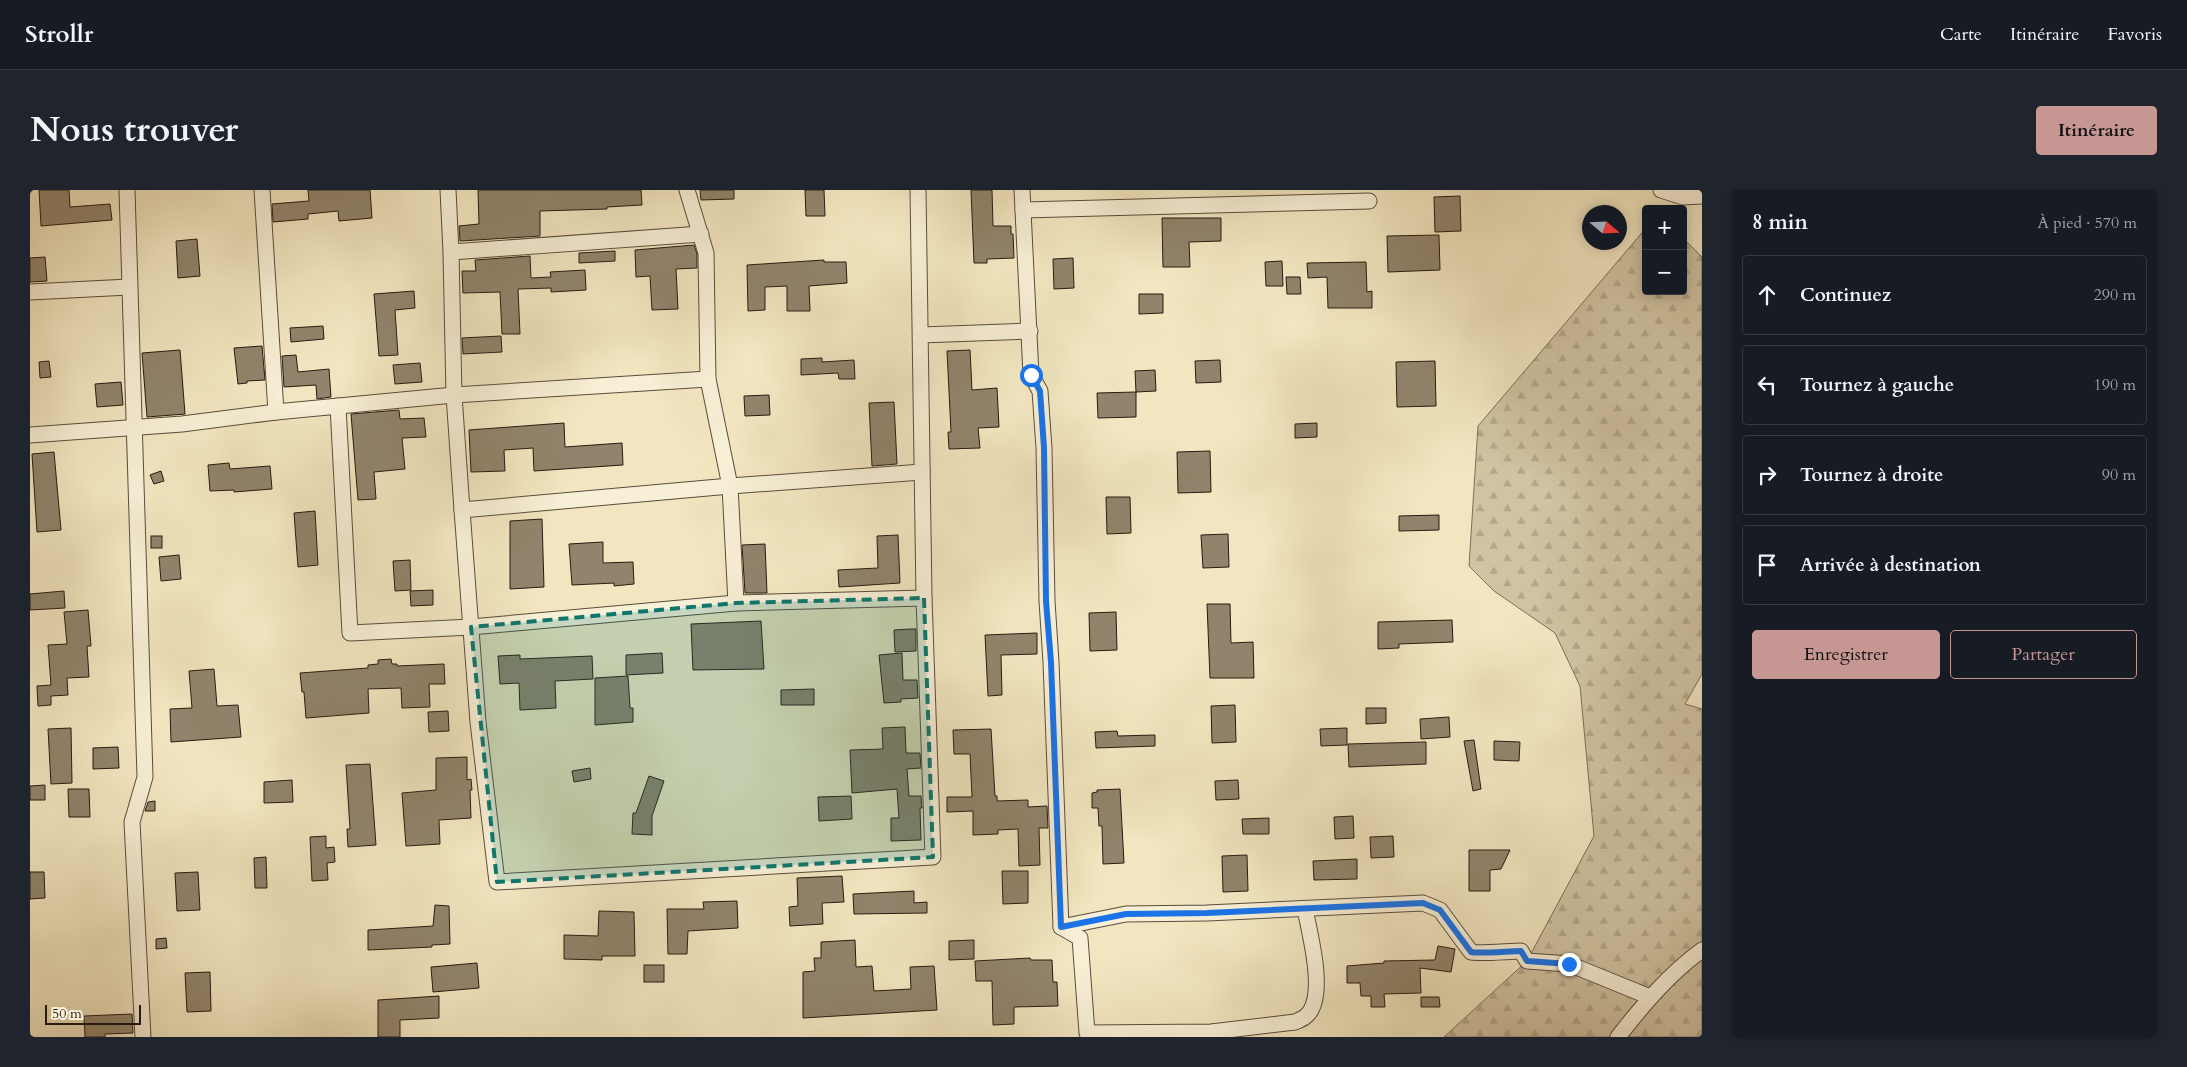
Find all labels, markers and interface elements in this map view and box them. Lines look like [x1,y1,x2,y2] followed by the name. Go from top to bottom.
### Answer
[25,18,93,51] text: Strollr
[1940,22,1982,47] text: Carte
[2010,22,2079,47] text: Itinéraire
[2107,22,2162,47] text: Favoris
[30,106,238,154] text: Nous trouver
[2036,106,2157,155] button: Itinéraire
[1582,205,1627,250] north arrow
[1642,205,1687,295] map controls
[1642,205,1687,250] button: +
[1752,208,1808,237] text: 8 min
[2037,212,2137,234] text: À pied · 570 m
[1642,250,1687,295] button: −
[1753,281,1781,309] icon: ahead
[1800,282,1891,308] text: Continuez
[2094,284,2136,306] text: 290 m
[1020,364,1043,387] route start
[1753,371,1781,399] icon: left
[1800,372,1954,398] text: Tournez à gauche
[2094,374,2136,396] text: 190 m
[1753,461,1781,489] icon: right
[1800,462,1943,488] text: Tournez à droite
[2102,464,2136,486] text: 90 m
[1753,551,1781,579] icon: arrive
[1800,552,1981,578] text: Arrivée à destination
[1752,630,1940,679] button: Enregistrer
[1950,630,2137,679] button: Partager
[1558,953,1581,976] route end
[45,1002,141,1025] scale bar
[52,1004,82,1023] text: 50 m

